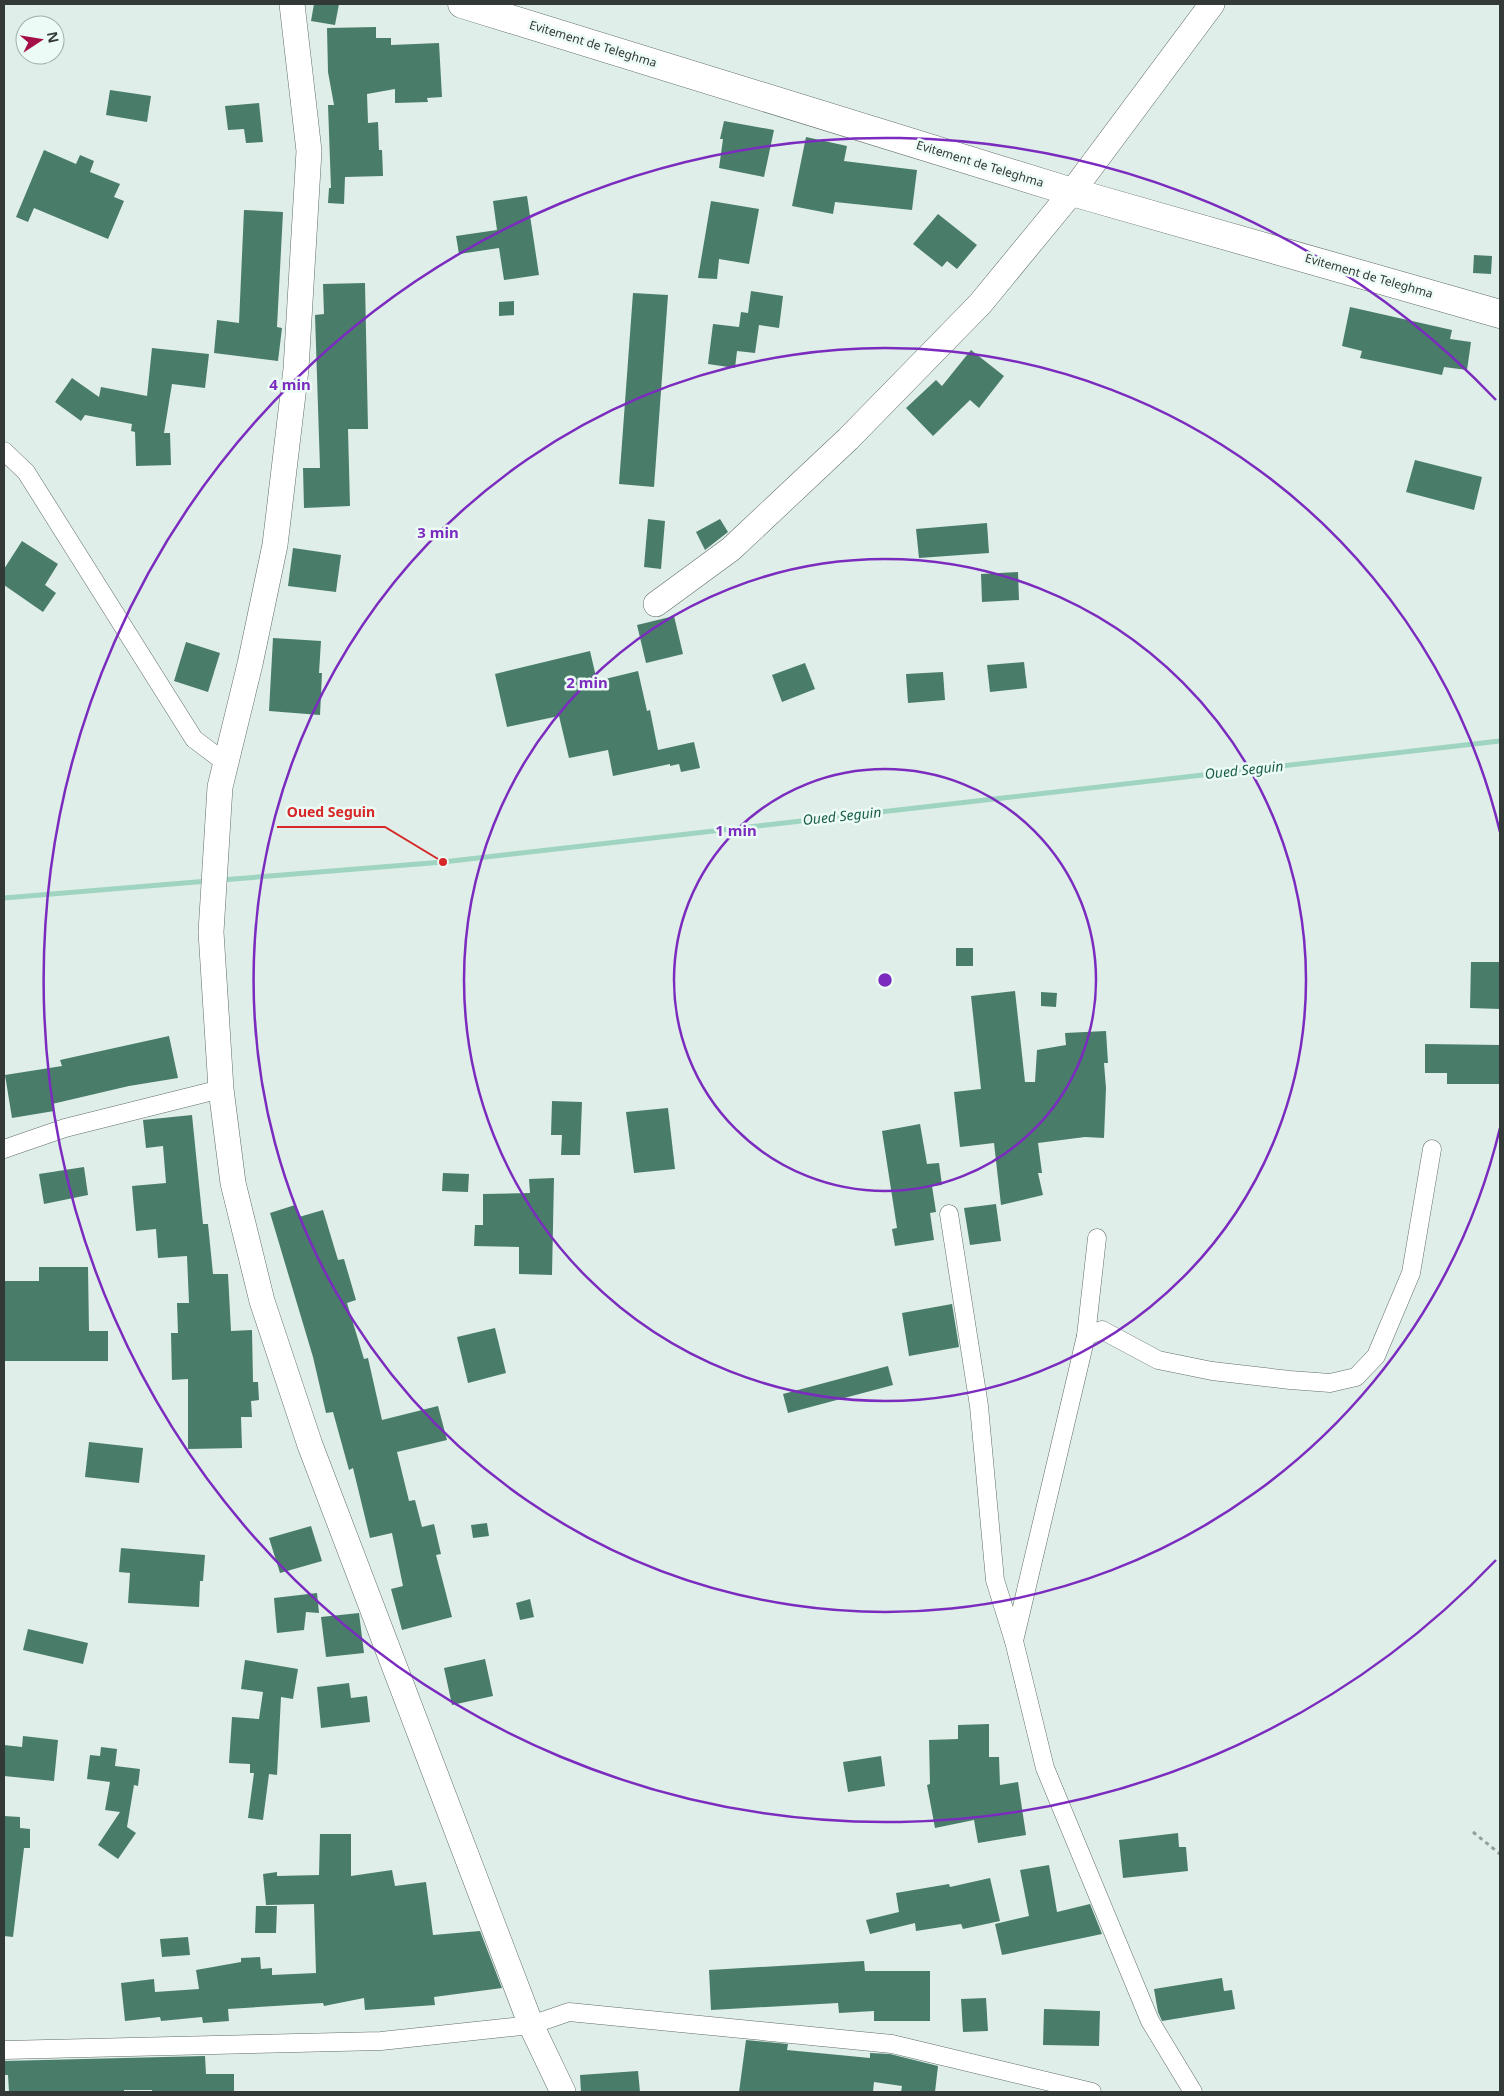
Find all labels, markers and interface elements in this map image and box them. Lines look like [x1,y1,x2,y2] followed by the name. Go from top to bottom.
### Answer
[15,15,65,65] north arrow
[527,16,659,71] street label: Evitement de Teleghma
[43,30,64,45] text: N
[914,136,1046,191] street label: Evitement de Teleghma
[1303,249,1435,302] street label: Evitement de Teleghma
[269,374,311,394] text: 4 min
[417,522,459,542] text: 3 min
[566,672,608,692] text: 2 min
[1204,756,1284,783] water label: Oued Seguin
[277,798,385,827] callout: Oued Seguin
[287,802,375,821] text: Oued Seguin
[802,802,882,829] water label: Oued Seguin
[715,820,757,840] text: 1 min
[876,971,894,989] centre of rings

